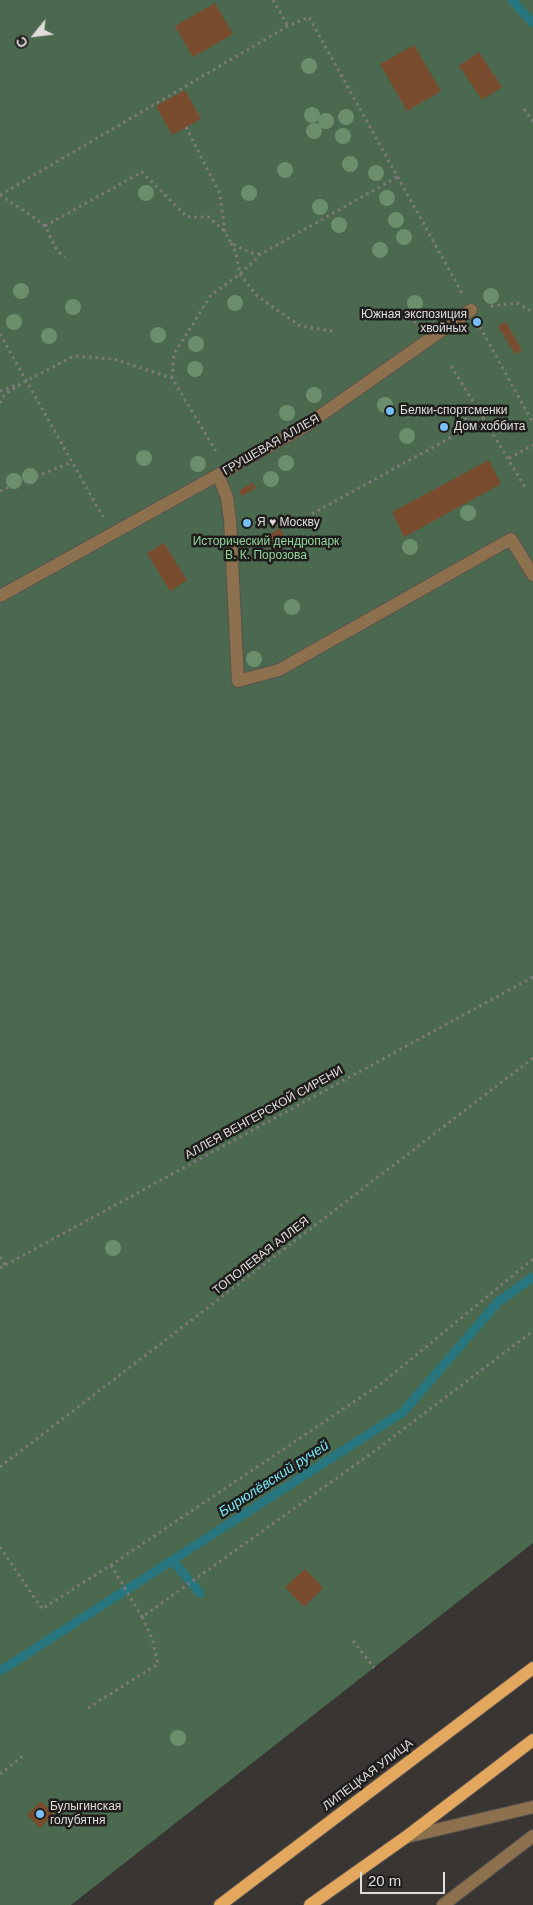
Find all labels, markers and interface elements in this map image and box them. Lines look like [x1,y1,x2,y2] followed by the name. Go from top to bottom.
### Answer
[10,10,60,60] north arrow
[12,34,31,51] text: С
[361,308,467,336] place label: Южная экспозиция хвойных
[471,316,483,328] marker: Южная экспозиция хвойных
[400,404,508,418] place label: Белки-спортсменки
[384,405,396,417] marker: Белки-спортсменки
[220,411,322,479] street label: ГРУШЕВАЯ АЛЛЕЯ
[454,420,526,434] place label: Дом хоббита
[438,421,450,433] marker: Дом хоббита
[257,516,320,530] place label: Я ♥ Москву
[241,517,253,529] marker: Я ♥ Москву
[193,535,339,563] park label: Исторический дендропарк В. К. Порозова
[182,1063,346,1163] street label: АЛЛЕЯ ВЕНГЕРСКОЙ СИРЕНИ
[210,1214,312,1298] street label: ТОПОЛЕВАЯ АЛЛЕЯ
[216,1437,332,1521] water label: Бирюлёвский ручей
[320,1736,416,1814] street label: ЛИПЕЦКАЯ УЛИЦА
[50,1800,121,1828] place label: Булыгинская голубятня
[34,1808,46,1820] marker: Булыгинская голубятня
[363,1862,448,1894] scale bar
[368,1872,401,1889] text: 20 m

